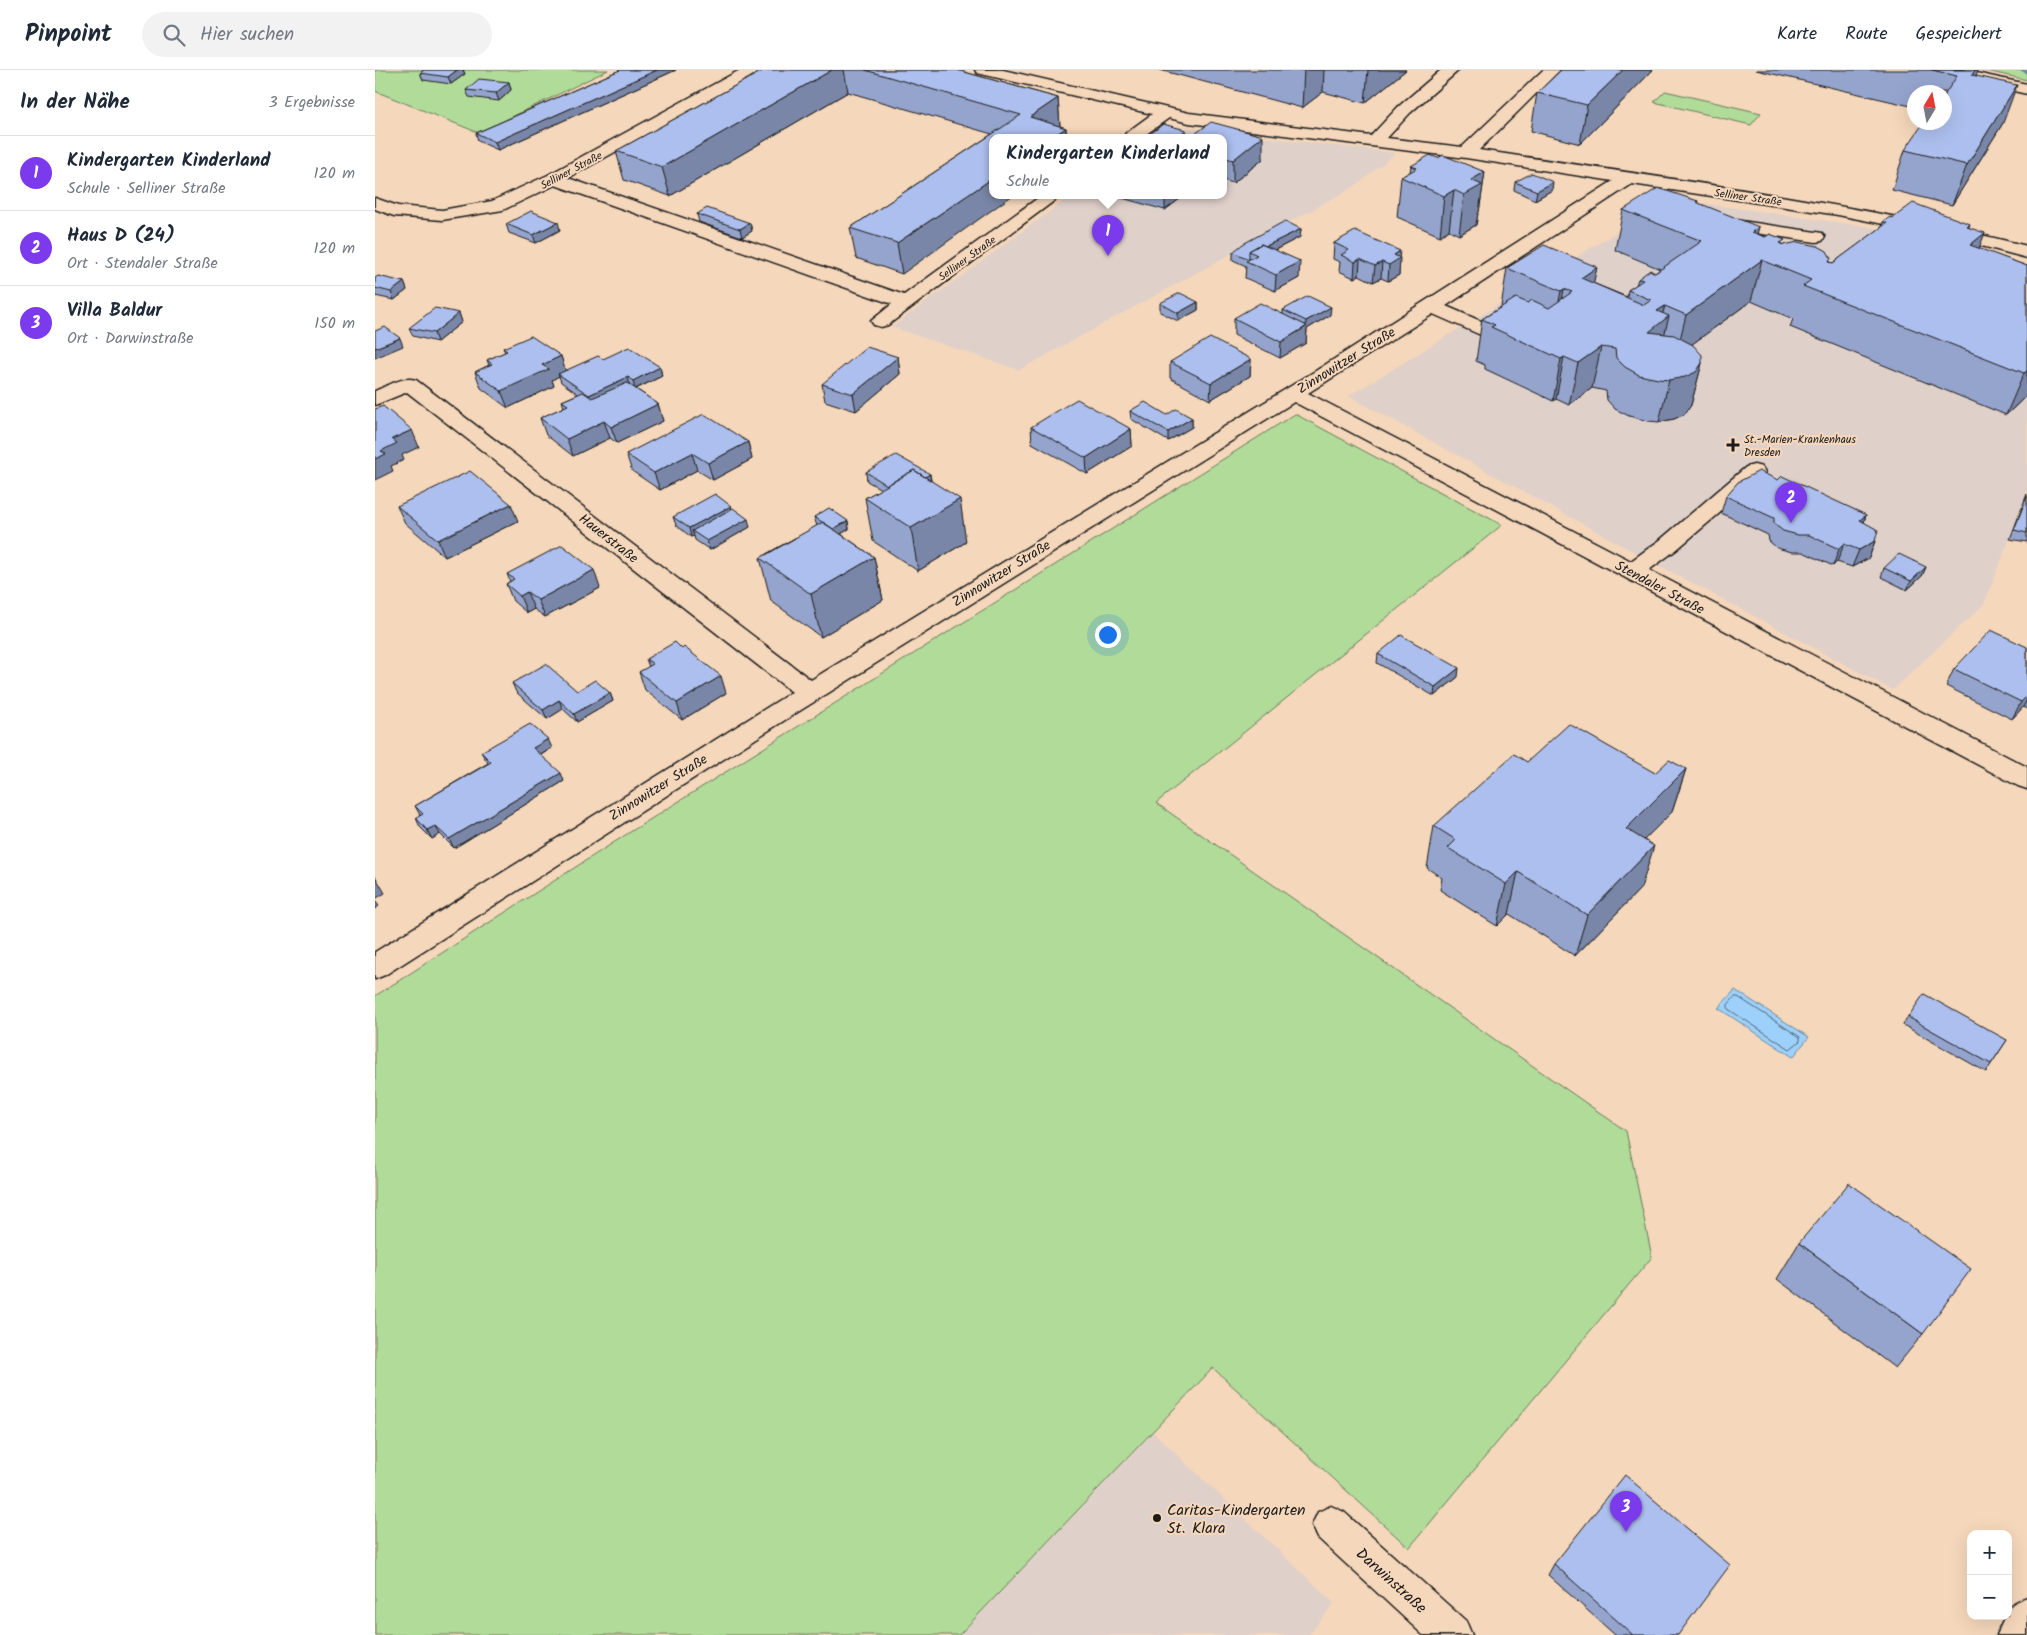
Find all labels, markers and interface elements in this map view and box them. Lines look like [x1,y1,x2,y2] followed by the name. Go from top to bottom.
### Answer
[142,12,492,57] search box
[25,15,112,54] text: Pinpoint
[200,20,294,50] text: Hier suchen
[1777,20,1817,49] text: Karte
[1845,20,1888,49] text: Route
[1916,20,2002,49] text: Gespeichert
[160,21,188,49] icon: search
[1907,85,1952,130] north arrow
[20,86,130,119] text: In der Nähe
[268,90,355,115] text: 3 Ergebnisse
[989,134,1227,199] popup
[1006,139,1210,169] text: Kindergarten Kinderland
[67,146,271,176] text: Kindergarten Kinderland
[537,147,606,195] street label: Selliner Straße
[34,161,38,186] text: 1
[314,161,355,186] text: 120 m
[1006,169,1049,194] text: Schule
[67,176,225,201] text: Schule · Selliner Straße
[1713,184,1783,212] street label: Selliner Straße
[1092,215,1124,256] pin: 1
[67,221,175,251] text: Haus D (24)
[935,232,1000,286] street label: Selliner Straße
[31,236,41,261] text: 2
[314,236,355,261] text: 120 m
[67,251,218,276] text: Ort · Stendaler Straße
[67,296,162,326] text: Villa Baldur
[32,311,40,336] text: 3
[314,311,355,336] text: 150 m
[1293,321,1401,400] street label: Zinnowitzer Straße
[67,326,194,351] text: Ort · Darwinstraße
[1744,431,1856,462] place label: St.-Marien-Krankenhaus Dresden
[1726,438,1740,452] marker: St.-Marien-Krankenhaus Dresden
[1775,482,1807,523] pin: 2
[574,508,644,570] street label: Hauerstraße
[948,534,1056,613] street label: Zinnowitzer Straße
[1611,555,1709,621] street label: Stendaler Straße
[1095,622,1121,648] your location
[605,748,713,827] street label: Zinnowitzer Straße
[1610,1491,1642,1532] pin: 3
[1167,1498,1306,1541] place label: Caritas-Kindergarten St. Klara
[1151,1512,1163,1524] marker: Caritas-Kindergarten St. Klara
[1967,1530,2012,1620] map controls
[1967,1530,2012,1575] button: +
[1350,1542,1432,1620] street label: Darwinstraße
[1967,1575,2012,1620] button: −

